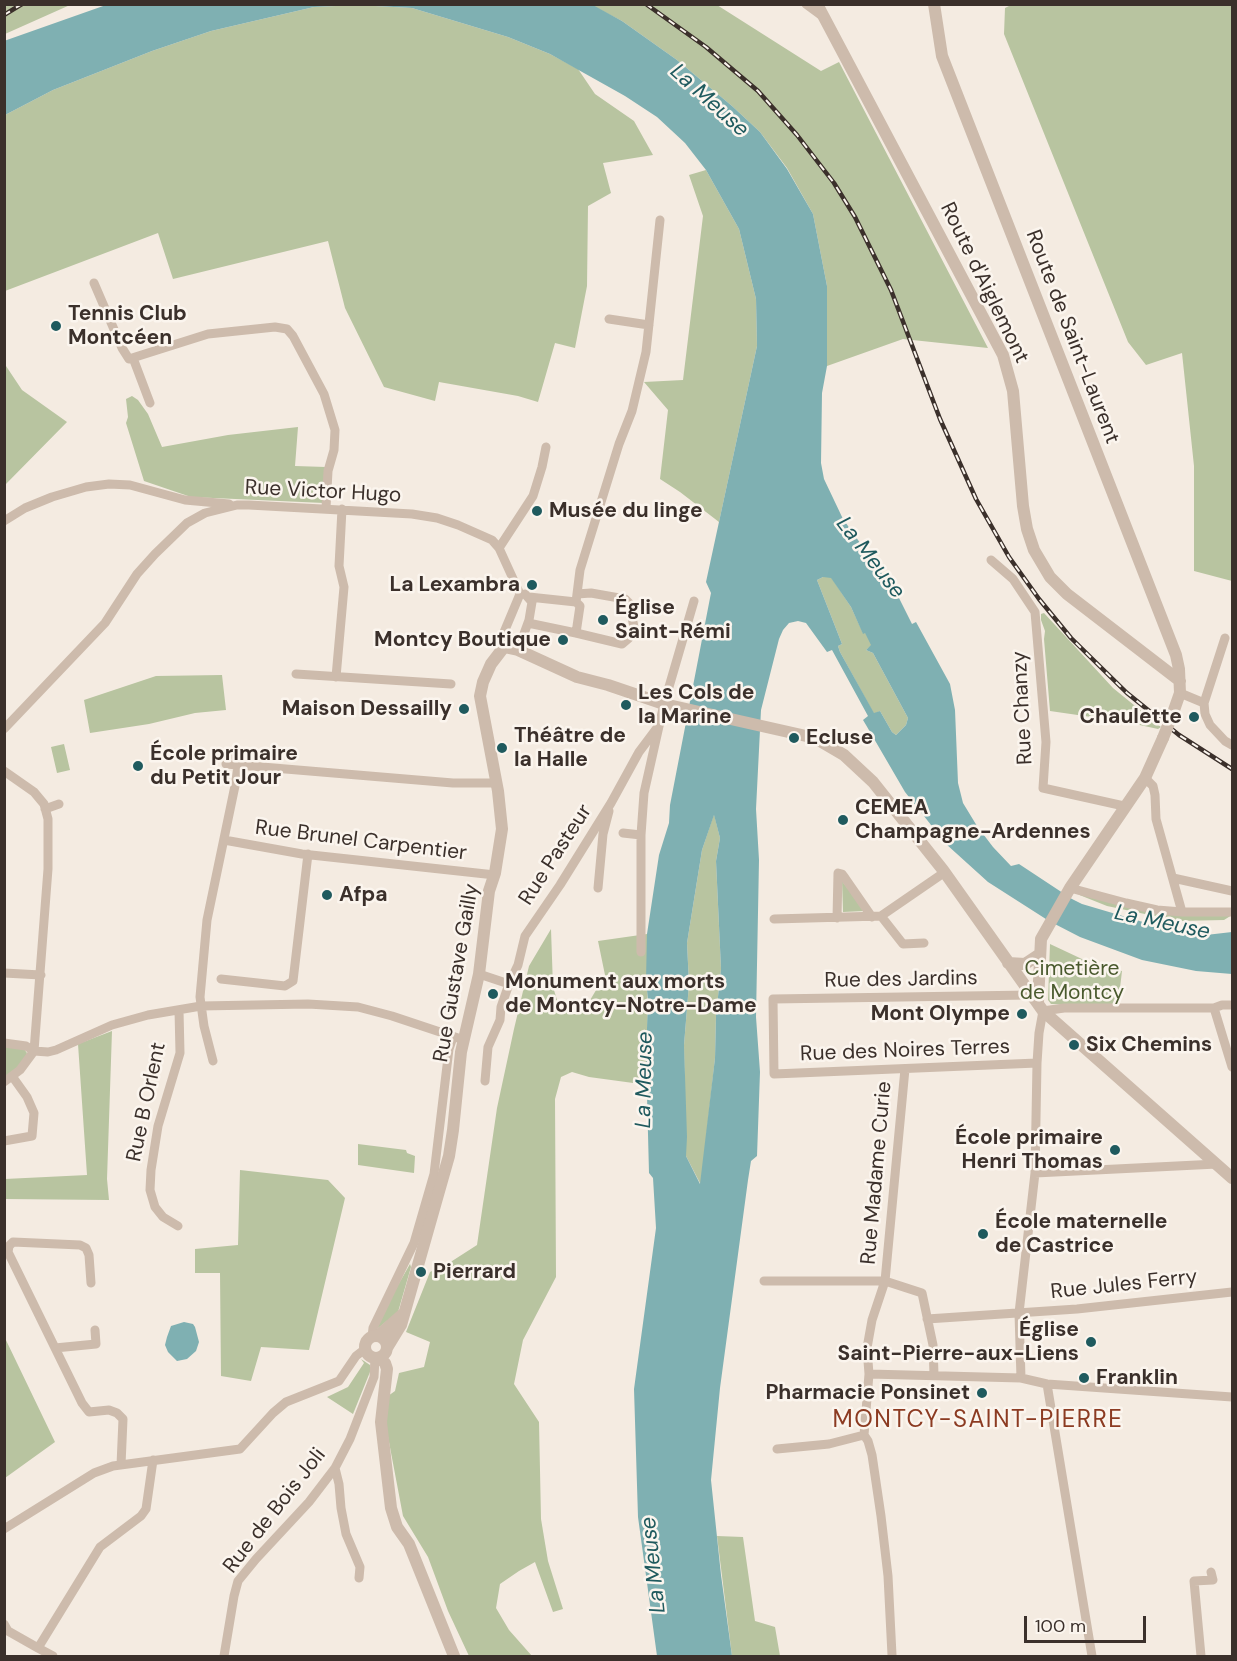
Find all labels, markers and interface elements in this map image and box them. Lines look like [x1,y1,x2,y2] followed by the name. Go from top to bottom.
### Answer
[664,59,754,143] water label: La Meuse
[934,198,1034,368] street label: Route d'Aiglemont
[1020,227,1124,447] street label: Route de Saint-Laurent
[68,301,187,351] place label: Tennis Club Montcéen
[49,319,63,333] marker: Tennis Club Montcéen
[244,475,402,509] street label: Rue Victor Hugo
[549,498,703,524] place label: Musée du linge
[530,504,544,518] marker: Musée du linge
[830,512,910,604] water label: La Meuse
[389,572,520,598] place label: La Lexambra
[525,578,539,592] marker: La Lexambra
[615,595,731,645] place label: Église Saint-Rémi
[596,613,610,627] marker: Église Saint-Rémi
[374,627,551,653] place label: Montcy Boutique
[556,633,570,647] marker: Montcy Boutique
[1007,650,1039,766] street label: Rue Chanzy
[638,680,754,730] place label: Les Cols de la Marine
[282,696,452,722] place label: Maison Dessailly
[619,698,633,712] marker: Les Cols de la Marine
[457,702,471,716] marker: Maison Dessailly
[1080,704,1182,730] place label: Chaulette
[1187,710,1201,724] marker: Chaulette
[514,723,626,773] place label: Théâtre de la Halle
[806,725,873,751] place label: Ecluse
[787,731,801,745] marker: Ecluse
[150,741,298,791] place label: École primaire du Petit Jour
[495,741,509,755] marker: Théâtre de la Halle
[131,759,145,773] marker: École primaire du Petit Jour
[855,795,1091,845] place label: CEMEA Champagne-Ardennes
[514,800,598,910] street label: Rue Pasteur
[836,813,850,827] marker: CEMEA Champagne-Ardennes
[254,816,468,866] street label: Rue Brunel Carpentier
[339,882,388,908] place label: Afpa
[429,882,485,1064] street label: Rue Gustave Gailly
[320,888,334,902] marker: Afpa
[1112,900,1212,946] water label: La Meuse
[1020,956,1124,1006] park label: Cimetière de Montcy
[824,966,978,994] street label: Rue des Jardins
[505,969,757,1019] place label: Monument aux morts de Montcy-Notre-Dame
[486,987,500,1001] marker: Monument aux morts de Montcy-Notre-Dame
[871,1001,1010,1027] place label: Mont Olympe
[1015,1007,1029,1021] marker: Mont Olympe
[631,1031,659,1129] water label: La Meuse
[1086,1032,1212,1058] place label: Six Chemins
[800,1035,1010,1067] street label: Rue des Noires Terres
[1067,1038,1081,1052] marker: Six Chemins
[122,1040,172,1164] street label: Rue B Orlent
[856,1080,898,1266] street label: Rue Madame Curie
[955,1125,1103,1175] place label: École primaire Henri Thomas
[1108,1143,1122,1157] marker: École primaire Henri Thomas
[995,1209,1167,1259] place label: École maternelle de Castrice
[976,1227,990,1241] marker: École maternelle de Castrice
[433,1259,516,1285] place label: Pierrard
[414,1265,428,1279] marker: Pierrard
[1049,1265,1199,1305] street label: Rue Jules Ferry
[837,1317,1079,1367] place label: Église Saint-Pierre-aux-Liens
[1084,1335,1098,1349] marker: Église Saint-Pierre-aux-Liens
[1096,1365,1178,1391] place label: Franklin
[1077,1371,1091,1385] marker: Franklin
[765,1380,970,1406] place label: Pharmacie Ponsinet
[975,1386,989,1400] marker: Pharmacie Ponsinet
[833,1407,1123,1435] district label: MONTCY-SAINT-PIERRE
[218,1443,332,1579] street label: Rue de Bois Joli
[636,1515,672,1615] water label: La Meuse
[1027,1604,1148,1642] scale bar
[1035,1614,1086,1638] text: 100 m

